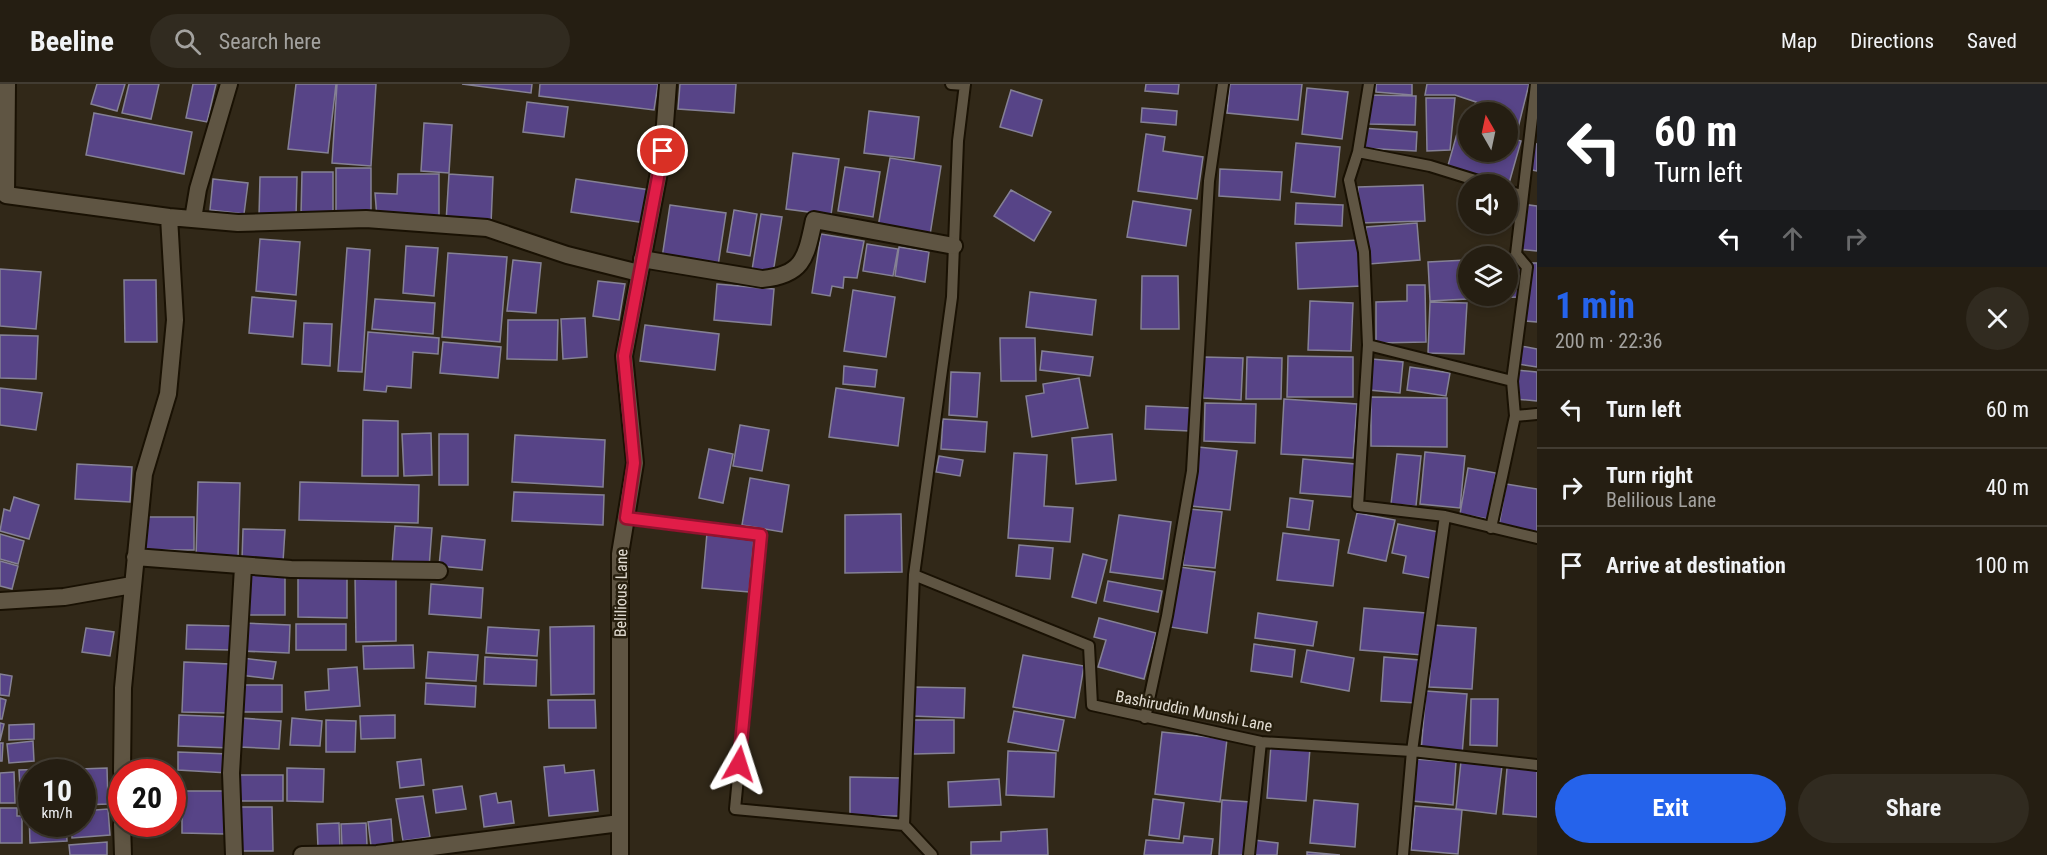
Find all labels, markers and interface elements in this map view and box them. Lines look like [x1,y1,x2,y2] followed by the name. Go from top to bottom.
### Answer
[150,14,570,68] search box
[30,25,114,58] text: Beeline
[171,25,204,58] icon: search
[219,29,321,54] text: Search here
[1781,29,1817,53] text: Map
[1850,29,1934,53] text: Directions
[1967,29,2017,53] text: Saved
[1458,102,1518,162] north arrow
[1458,102,1518,306] map controls
[1654,107,1737,156] text: 60 m
[1555,108,1633,186] icon: left
[637,125,688,176] pin
[646,134,679,167] icon: arrive
[1654,157,1743,189] text: Turn left
[1458,174,1518,234] button: sound
[1713,222,1746,255] icon: left
[1776,222,1809,255] icon: ahead
[1839,222,1872,255] icon: right
[1458,246,1518,306] button: layers
[1555,285,1635,327] text: 1 min
[1966,287,2029,350] button: close
[1555,329,1662,353] text: 200 m · 22:36
[1555,393,1588,426] icon: left
[1606,397,1681,422] text: Turn left
[1986,397,2029,422] text: 60 m
[1606,463,1693,488] text: Turn right
[1555,471,1588,504] icon: right
[1986,475,2029,500] text: 40 m
[1606,488,1716,512] text: Belilious Lane
[611,549,631,637] street label: Belilious Lane
[1555,549,1588,582] icon: arrive
[1606,553,1786,578] text: Arrive at destination
[1975,553,2029,578] text: 100 m
[1114,686,1274,736] street label: Bashiruddin Munshi Lane
[707,732,771,796] position arrow
[108,759,186,837] speed limit sign: 20
[42,773,72,808] text: 10
[1555,774,1786,843] button: Exit
[1798,774,2029,843] button: Share
[42,804,72,822] text: km/h

